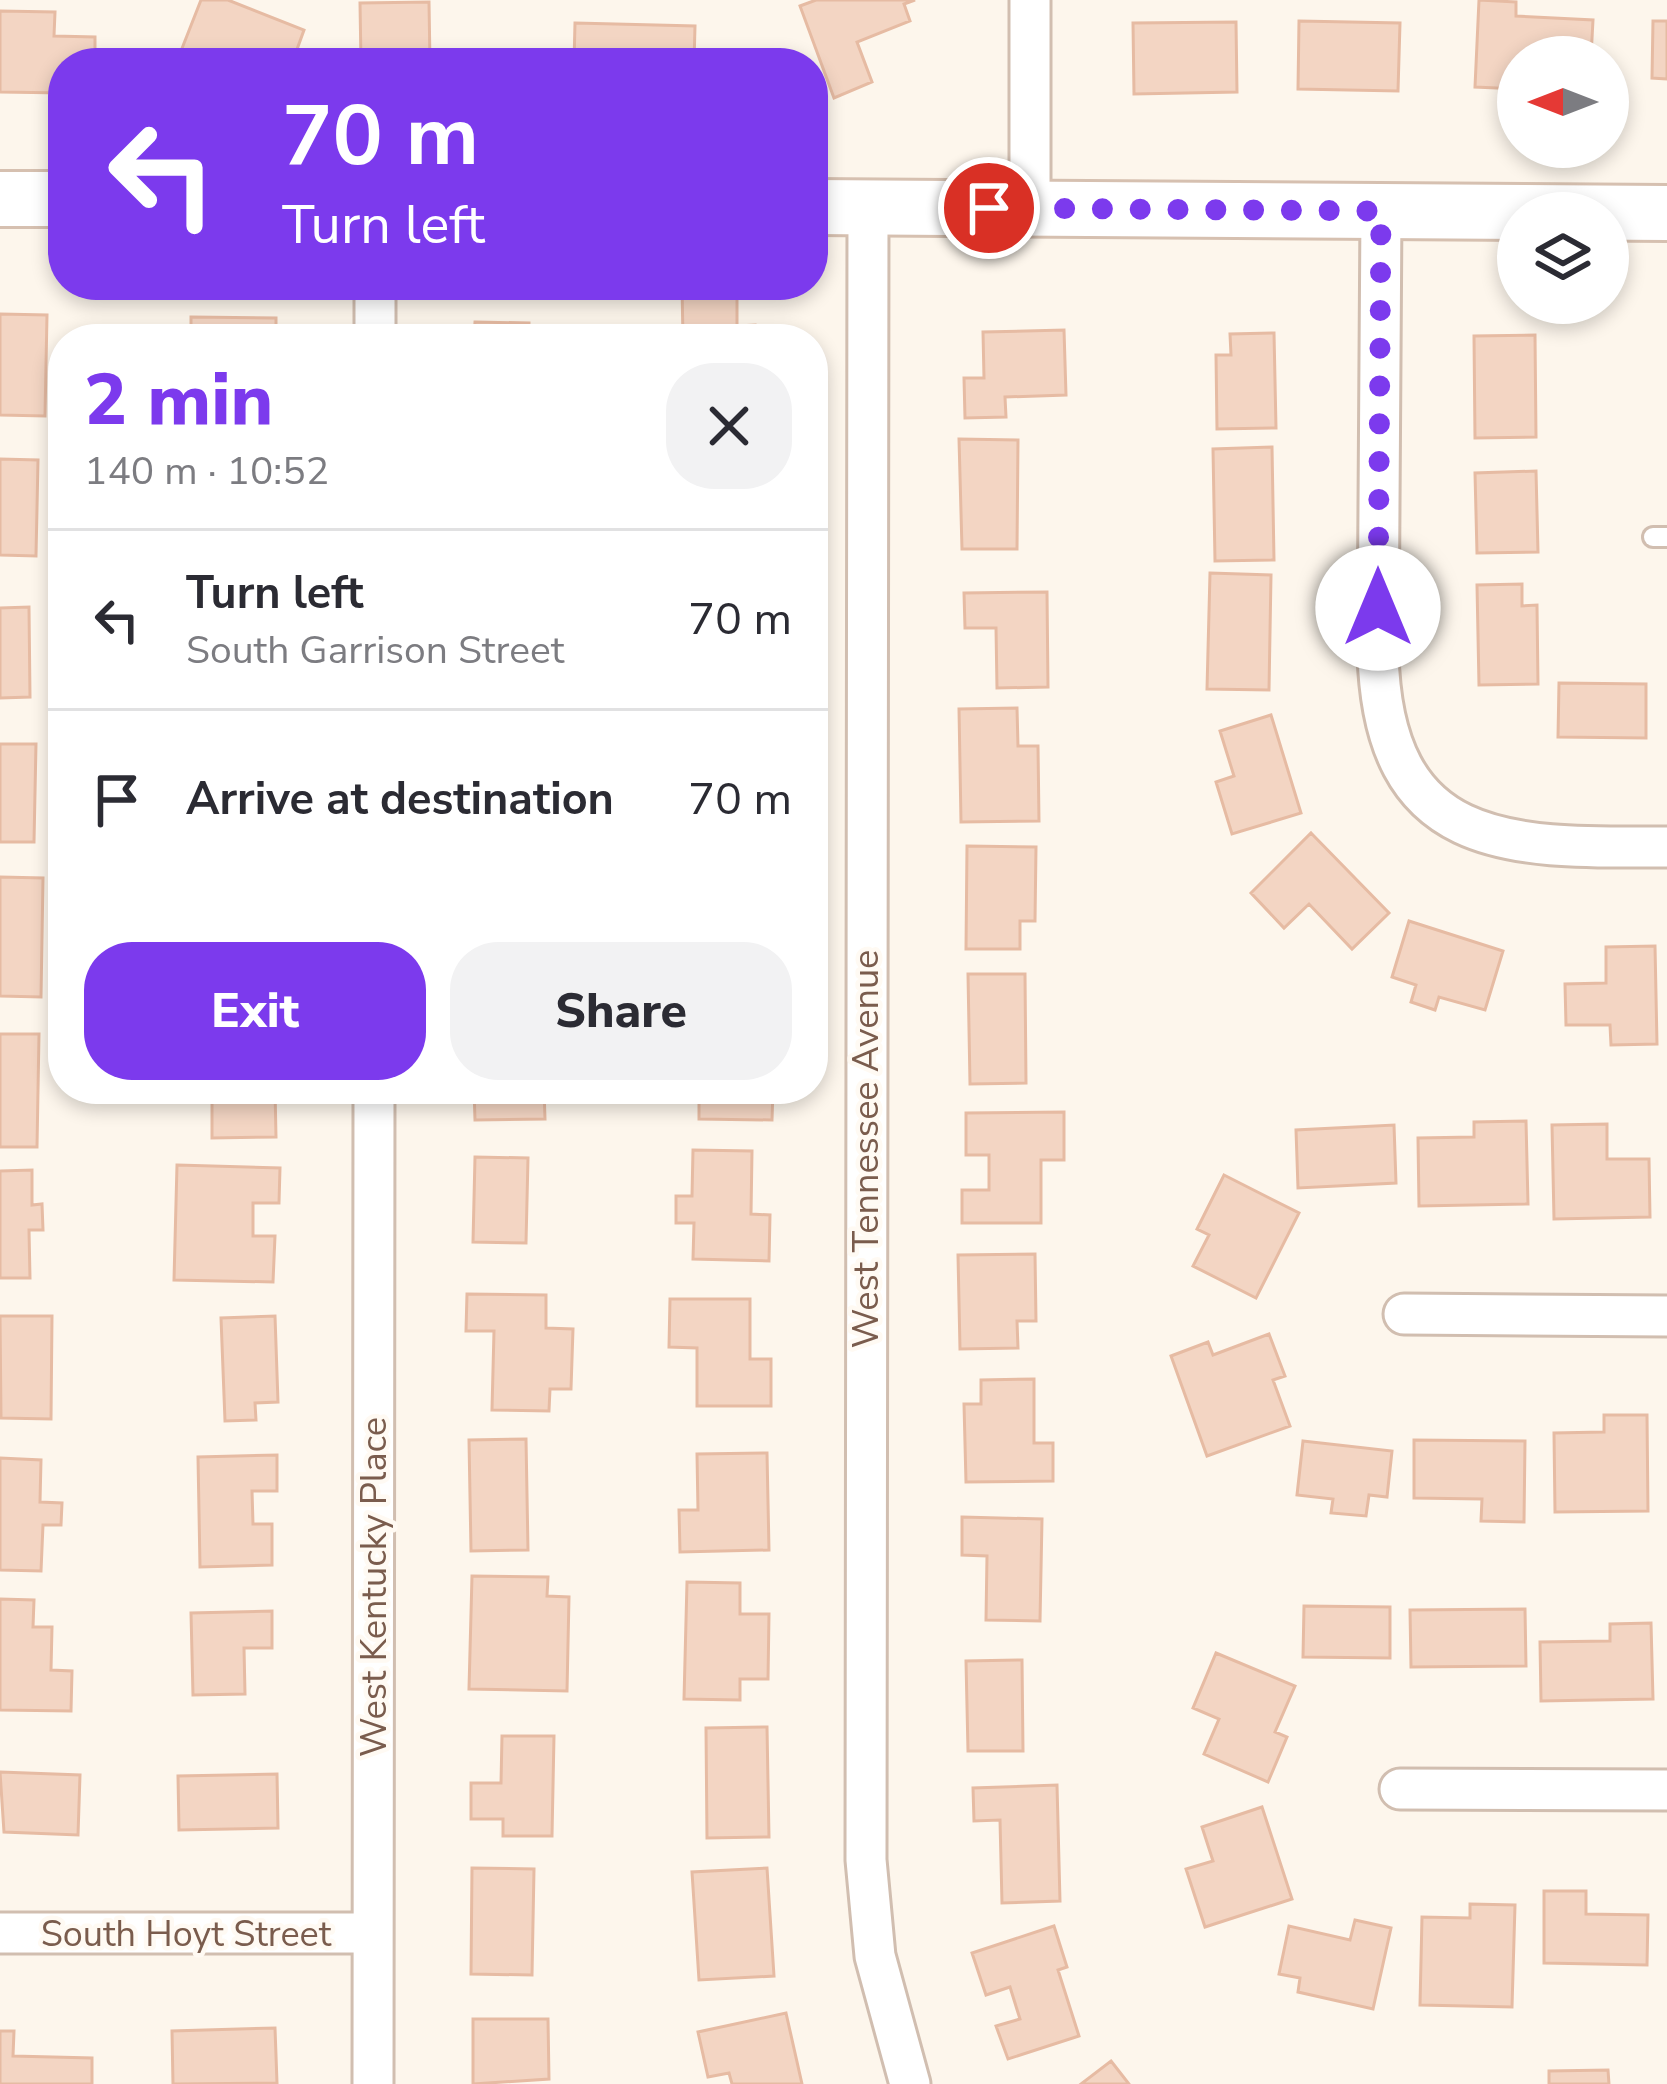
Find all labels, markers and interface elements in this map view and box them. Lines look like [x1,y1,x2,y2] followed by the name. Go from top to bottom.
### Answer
[1497,36,1629,168] north arrow
[1497,36,1629,324] map controls
[282,79,479,194] text: 70 m
[84,96,240,252] icon: left
[938,157,1040,259] pin
[956,175,1022,241] icon: arrive
[282,188,485,262] text: Turn left
[1497,192,1629,324] button: layers
[84,351,273,449] text: 2 min
[666,363,792,489] button: close
[84,445,329,498] text: 140 m · 10:52
[1315,545,1441,671] position arrow
[186,563,364,624] text: Turn left
[84,587,150,653] icon: left
[688,589,792,650] text: 70 m
[186,624,564,677] text: South Garrison Street
[84,767,150,833] icon: arrive
[186,769,614,830] text: Arrive at destination
[688,769,792,830] text: 70 m
[84,942,426,1080] button: Exit
[450,942,792,1080] button: Share
[842,950,891,1348] street label: West Tennessee Avenue
[350,1417,399,1757] street label: West Kentucky Place
[41,1910,332,1959] street label: South Hoyt Street

